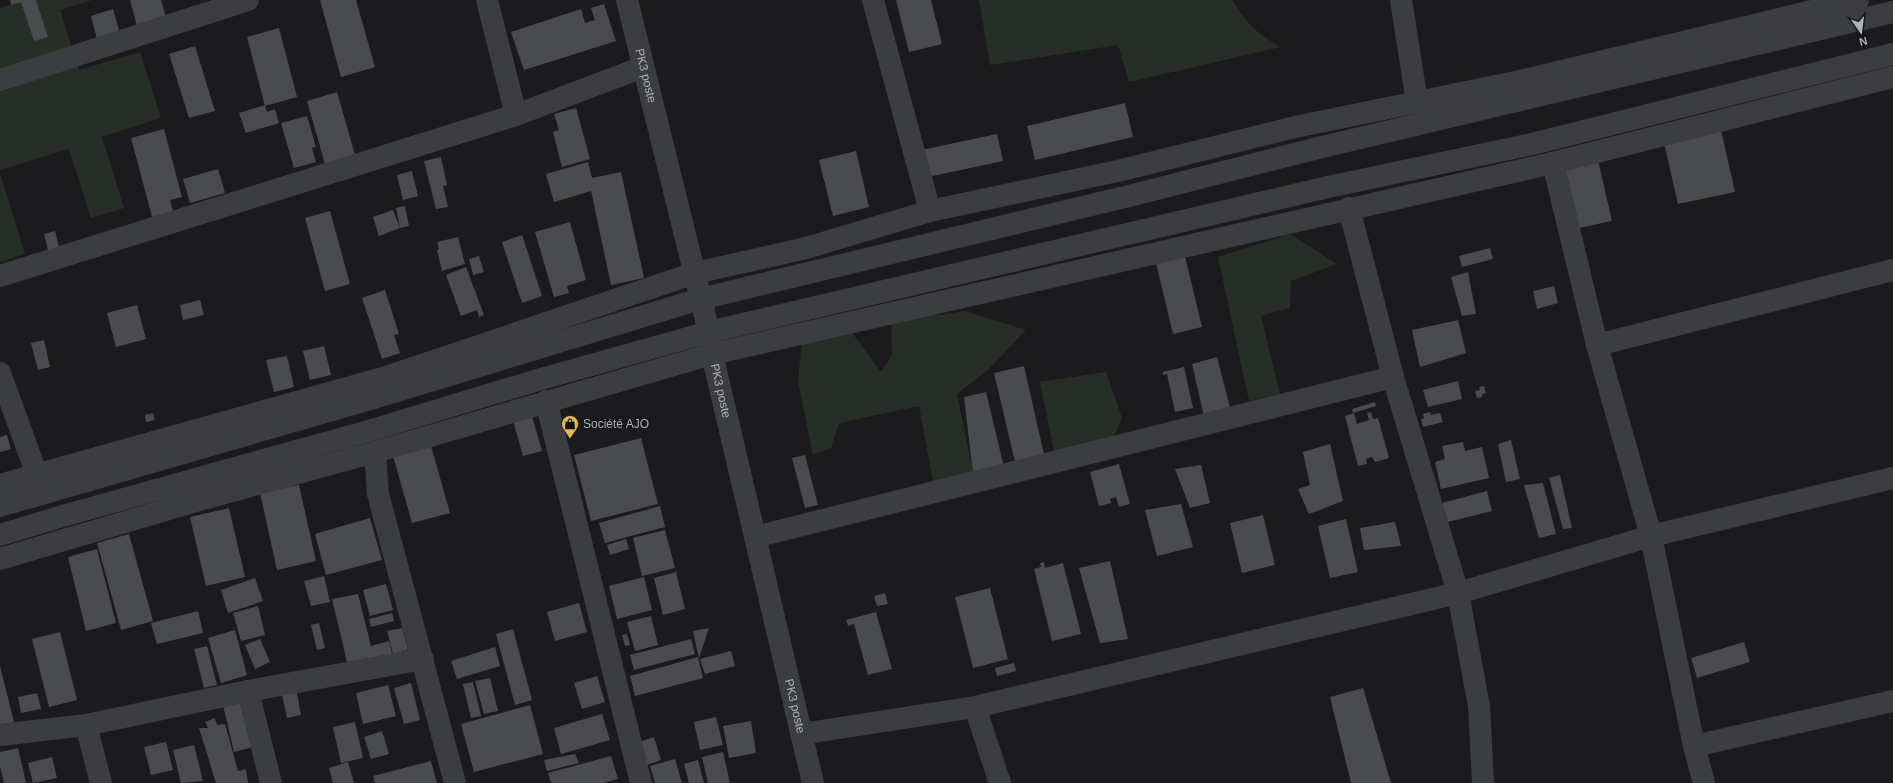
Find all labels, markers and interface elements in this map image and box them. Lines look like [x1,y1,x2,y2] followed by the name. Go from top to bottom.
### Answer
[1841,12,1881,52] north arrow
[1858,35,1869,48] text: N
[632,47,659,105] street label: PK3 poste
[707,362,734,420] street label: PK3 poste
[560,414,580,439] shop icon: Société AJO
[583,417,649,431] place label: Société AJO
[782,678,808,735] street label: PK3 poste

